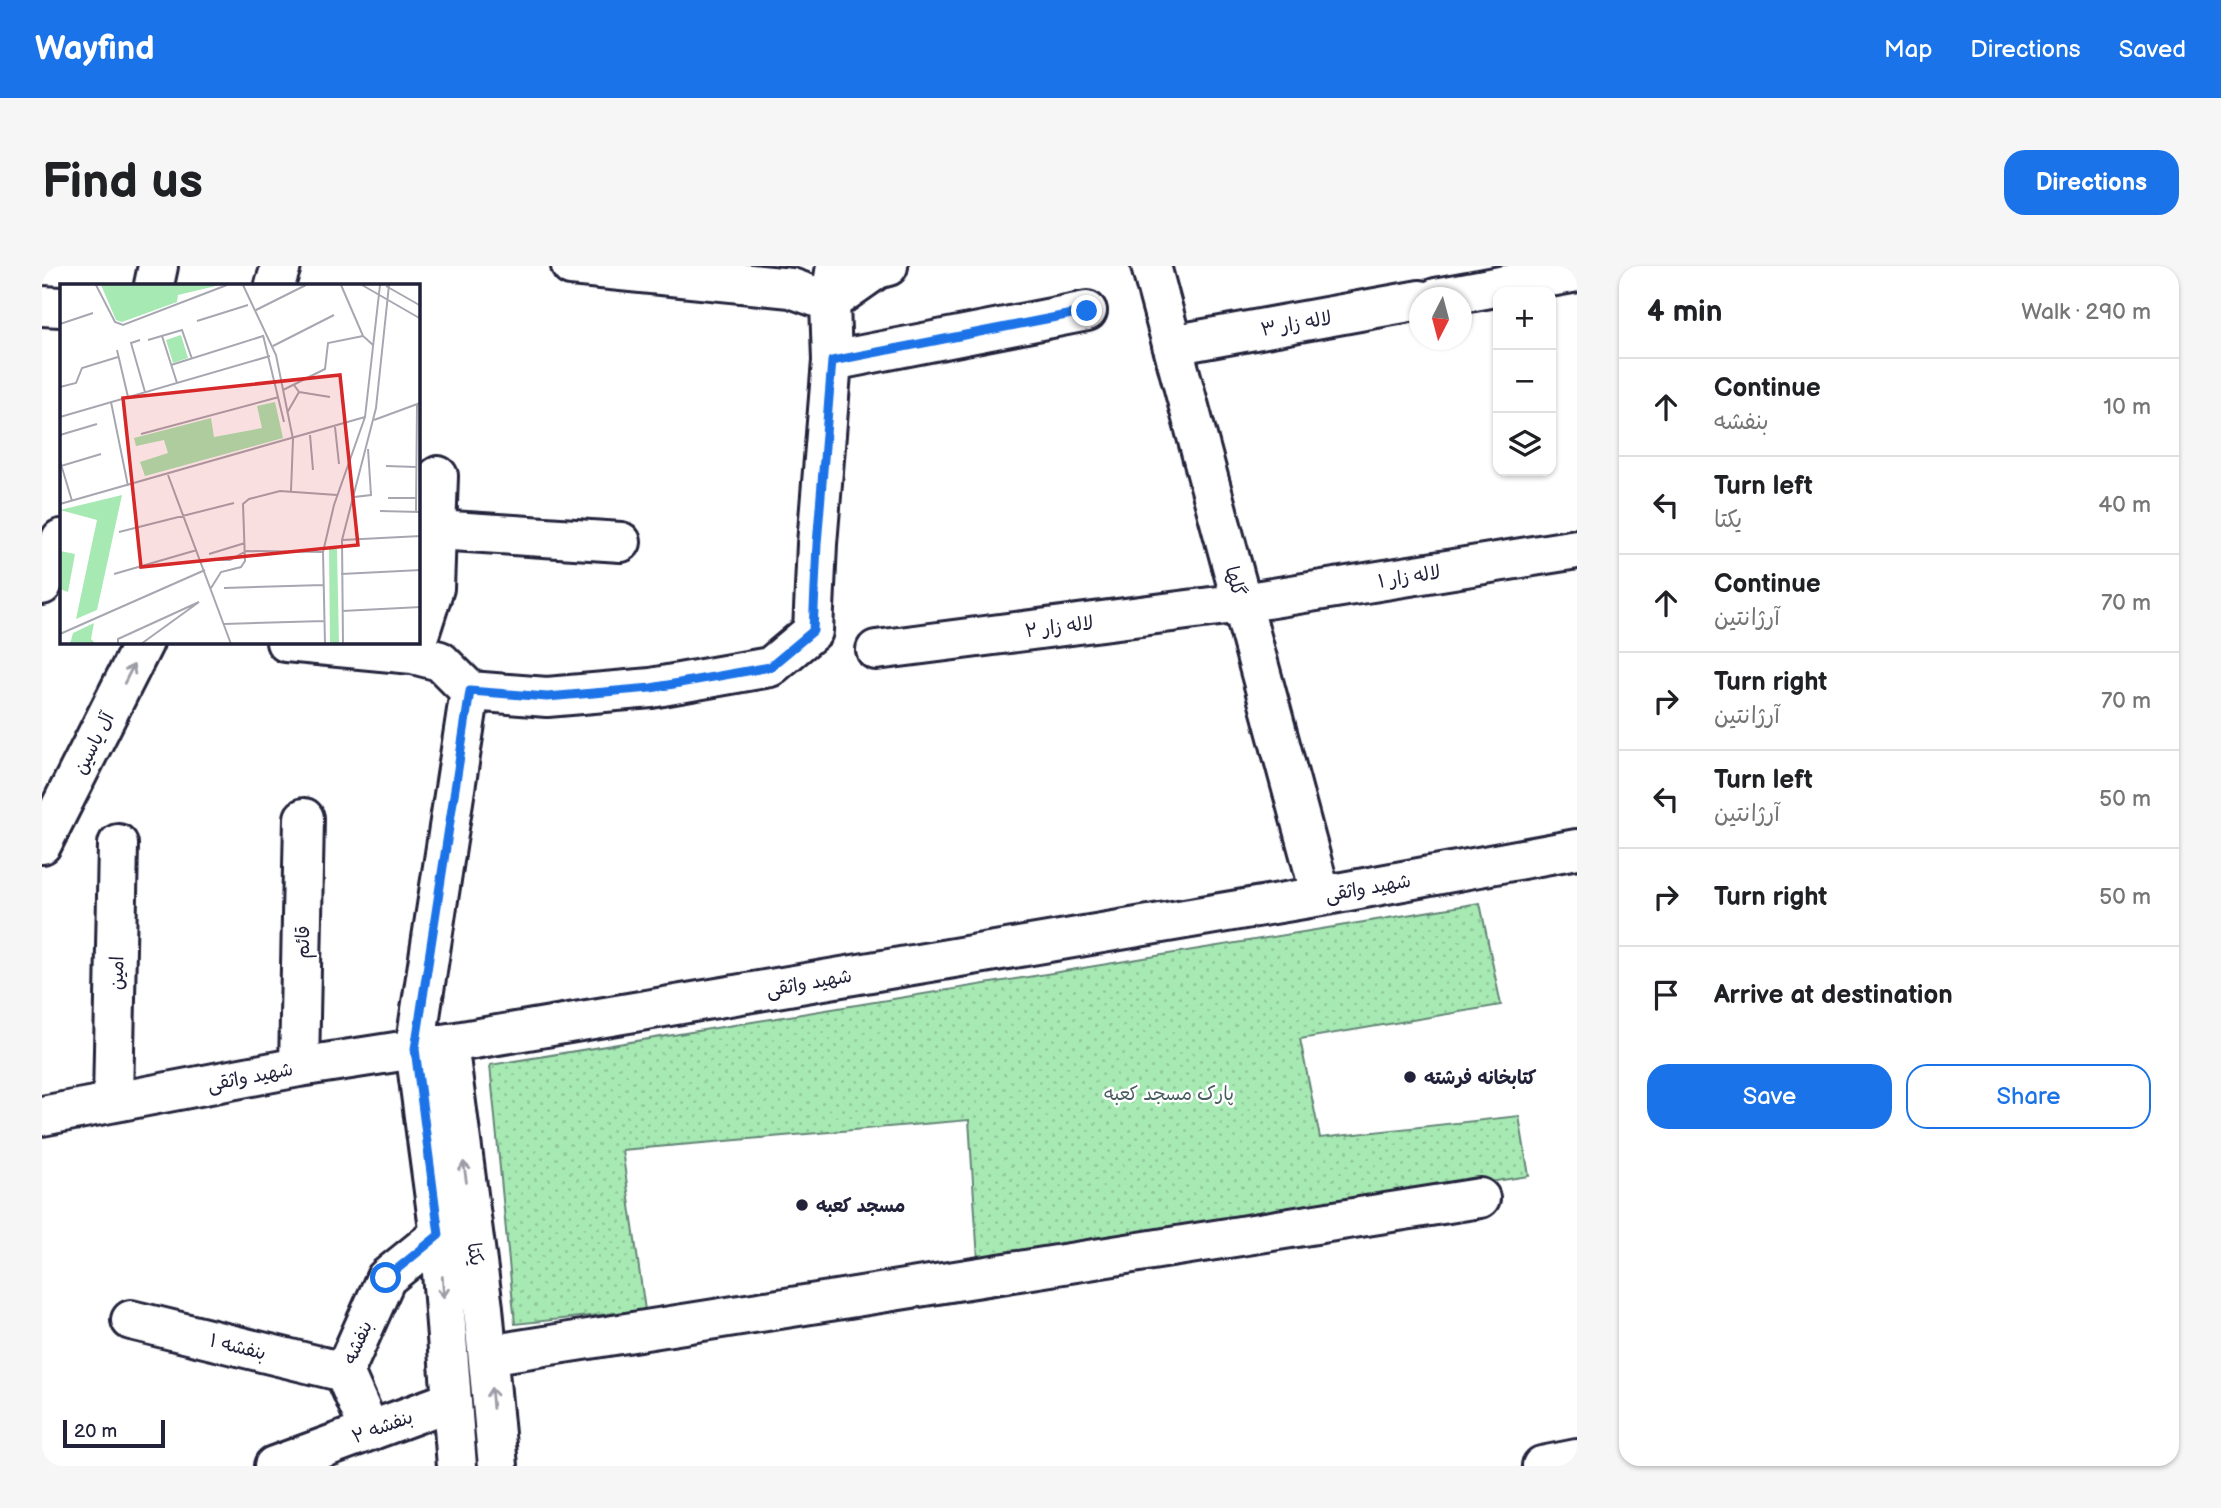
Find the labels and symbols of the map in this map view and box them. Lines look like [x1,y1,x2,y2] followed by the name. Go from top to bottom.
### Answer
[60,284,420,644] inset map
[1409,287,1472,350] north arrow
[1071,295,1102,326] route end
[1259,307,1334,342] street label: لاله زار ۳
[1376,561,1442,594] street label: لاله زار ۱
[1220,564,1250,599] street label: گلها
[1024,612,1095,643] street label: لاله زار ۲
[122,664,136,685] one-way arrow
[69,708,120,779] street label: آل یاسین
[1324,870,1413,907] street label: شهید واثقی
[292,925,317,959] street label: قائم
[106,956,129,990] street label: امین
[765,965,854,1002] street label: شهید واثقی
[206,1058,295,1097] street label: شهید واثقی
[1424,1067,1537,1090] place label: کتابخانه فرشته
[1402,1069,1418,1085] marker: کتابخانه فرشته
[1104,1083,1234,1106] park label: پارک مسجد کعبه
[459,1161,472,1184] one-way arrow
[816,1195,905,1218] place label: مسجد کعبه
[794,1197,810,1213] marker: مسجد کعبه
[462,1241,488,1267] street label: یکتا
[370,1262,401,1293] route start
[437,1275,450,1298] one-way arrow
[339,1317,378,1368] street label: بنفشه
[207,1329,268,1366] street label: بنفشه ۱
[485,1387,498,1410] one-way arrow
[349,1406,416,1449] street label: بنفشه ۲
[63,1417,164,1449] scale bar

